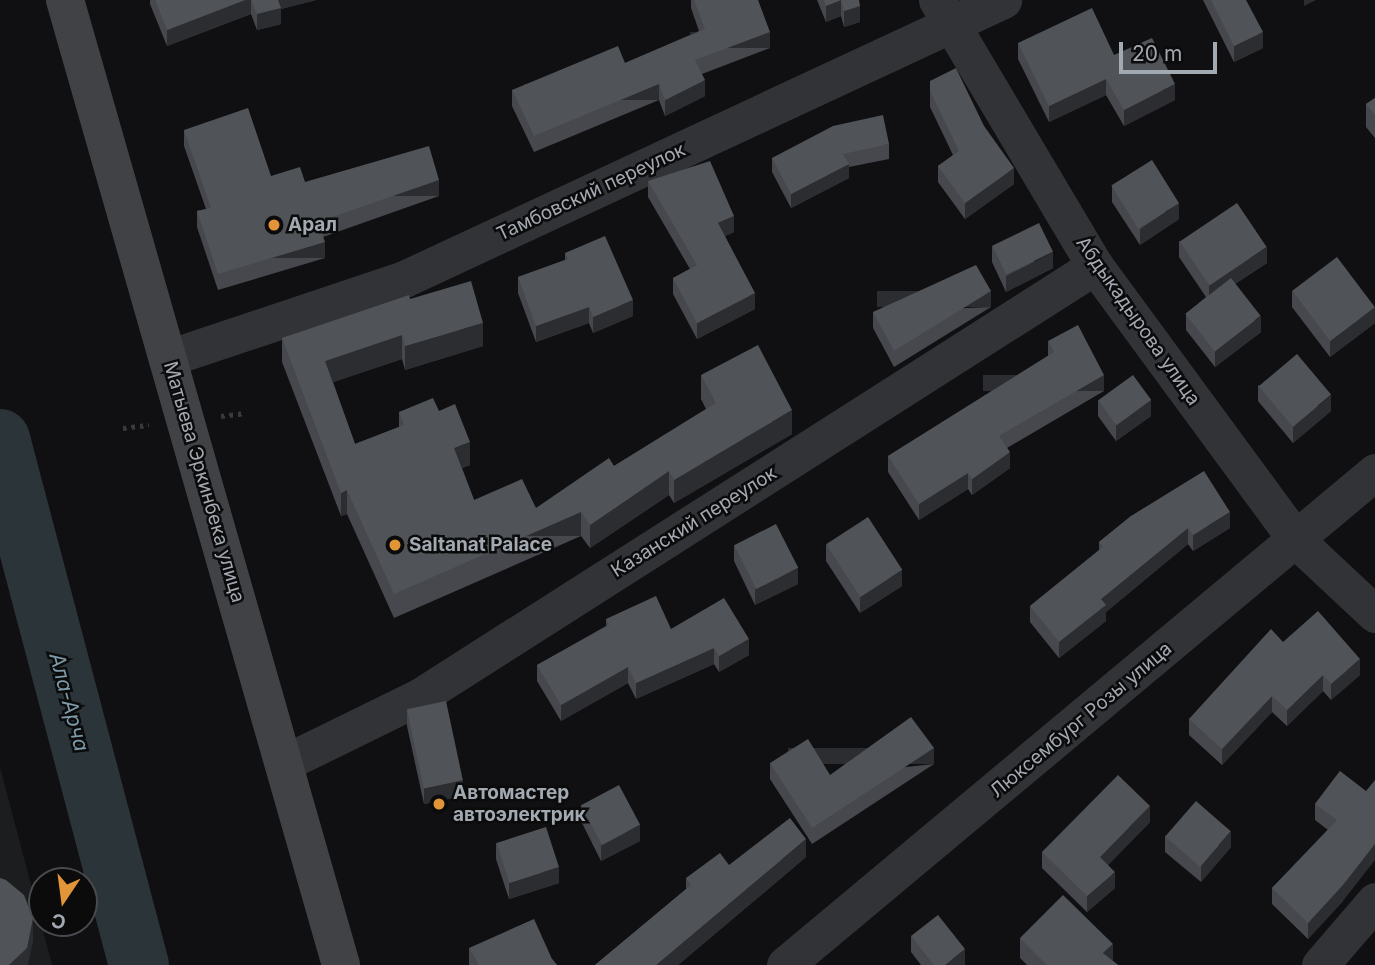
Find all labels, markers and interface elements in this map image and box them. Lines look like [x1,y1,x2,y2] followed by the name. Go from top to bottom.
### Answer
[1123,28,1221,72] scale bar
[1132,41,1182,66] text: 20 m
[493,138,689,246] street label: Тамбовский переулок
[288,214,337,236] place label: Арал
[266,217,282,233] marker: Арал
[1071,232,1205,410] street label: Абдыкадырова улица
[159,359,249,605] street label: Матыева Эркинбека улица
[607,462,781,582] street label: Казанский переулок
[409,534,552,556] place label: Saltanat Palace
[387,537,403,553] marker: Saltanat Palace
[986,637,1176,803] street label: Люксембург Розы улица
[44,650,94,754] water label: Ала-Арча
[453,782,586,826] place label: Автомастер автоэлектрик
[431,796,447,812] marker: Автомастер автоэлектрик
[28,867,98,937] north arrow
[49,908,68,934] text: С

